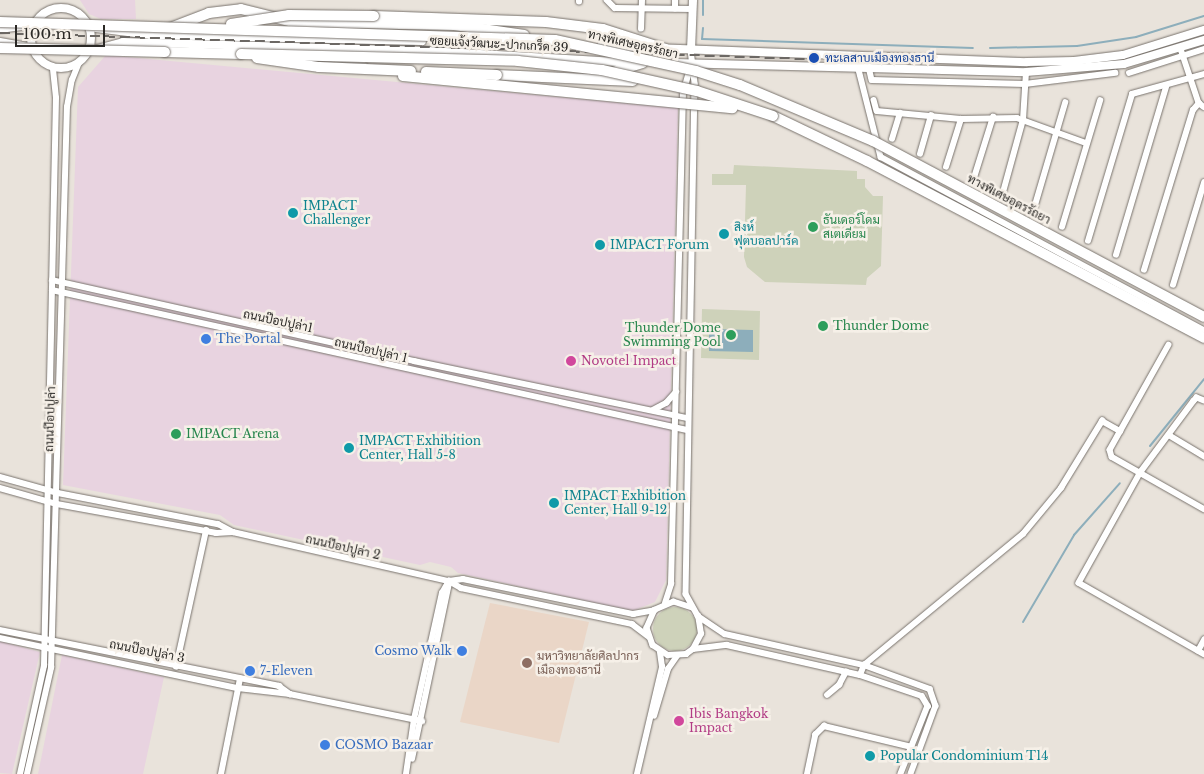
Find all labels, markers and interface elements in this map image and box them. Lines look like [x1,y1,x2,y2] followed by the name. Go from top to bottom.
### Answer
[18,15,108,47] scale bar
[23,24,72,43] text: 100 m
[586,27,680,61] street label: ทางพิเศษอุดรรัถยา
[429,33,569,55] street label: ซอยแจ้งวัฒนะ-ปากเกร็ด 39
[807,51,821,65] marker: ทะเลสาบเมืองทองธานี
[825,51,934,65] place label: ทะเลสาบเมืองทองธานี
[965,171,1053,227] street label: ทางพิเศษอุดรรัถยา
[303,199,370,227] place label: IMPACT Challenger
[287,207,299,219] marker: IMPACT Challenger
[823,213,880,241] place label: ธันเดอร์โดม สเตเดียม
[734,220,798,248] place label: สิงห์ ฟุตบอลปาร์ค
[807,221,819,233] marker: ธันเดอร์โดม สเตเดียม
[718,228,730,240] marker: สิงห์ ฟุตบอลปาร์ค
[610,238,709,252] place label: IMPACT Forum
[594,239,606,251] marker: IMPACT Forum
[242,307,314,335] street label: ถนนป๊อปปูล่า1
[833,319,930,333] place label: Thunder Dome
[817,320,829,332] marker: Thunder Dome
[623,321,721,349] place label: Thunder Dome Swimming Pool
[725,329,737,341] marker: Thunder Dome Swimming Pool
[216,332,281,346] place label: The Portal
[200,333,212,345] marker: The Portal
[333,335,409,365] street label: ถนนป๊อปปูล่า 1
[581,354,676,368] place label: Novotel Impact
[565,355,577,367] marker: Novotel Impact
[42,386,58,452] street label: ถนนป๊อปปูล่า
[186,427,280,441] place label: IMPACT Arena
[170,428,182,440] marker: IMPACT Arena
[359,434,481,462] place label: IMPACT Exhibition Center, Hall 5-8
[343,442,355,454] marker: IMPACT Exhibition Center, Hall 5-8
[564,489,686,517] place label: IMPACT Exhibition Center, Hall 9-12
[548,497,560,509] marker: IMPACT Exhibition Center, Hall 9-12
[304,531,382,563] street label: ถนนป๊อปปูล่า 2
[108,637,186,665] street label: ถนนป๊อปปูล่า 3
[374,644,452,658] place label: Cosmo Walk
[456,645,468,657] marker: Cosmo Walk
[537,649,639,677] place label: มหาวิทยาลัยศิลปากร เมืองทองธานี
[521,657,533,669] marker: มหาวิทยาลัยศิลปากร เมืองทองธานี
[260,664,313,678] place label: 7-Eleven
[244,665,256,677] marker: 7-Eleven
[689,707,768,735] place label: Ibis Bangkok Impact
[673,715,685,727] marker: Ibis Bangkok Impact
[335,738,433,752] place label: COSMO Bazaar
[319,739,331,751] marker: COSMO Bazaar
[880,749,1049,763] place label: Popular Condominium T14
[864,750,876,762] marker: Popular Condominium T14

